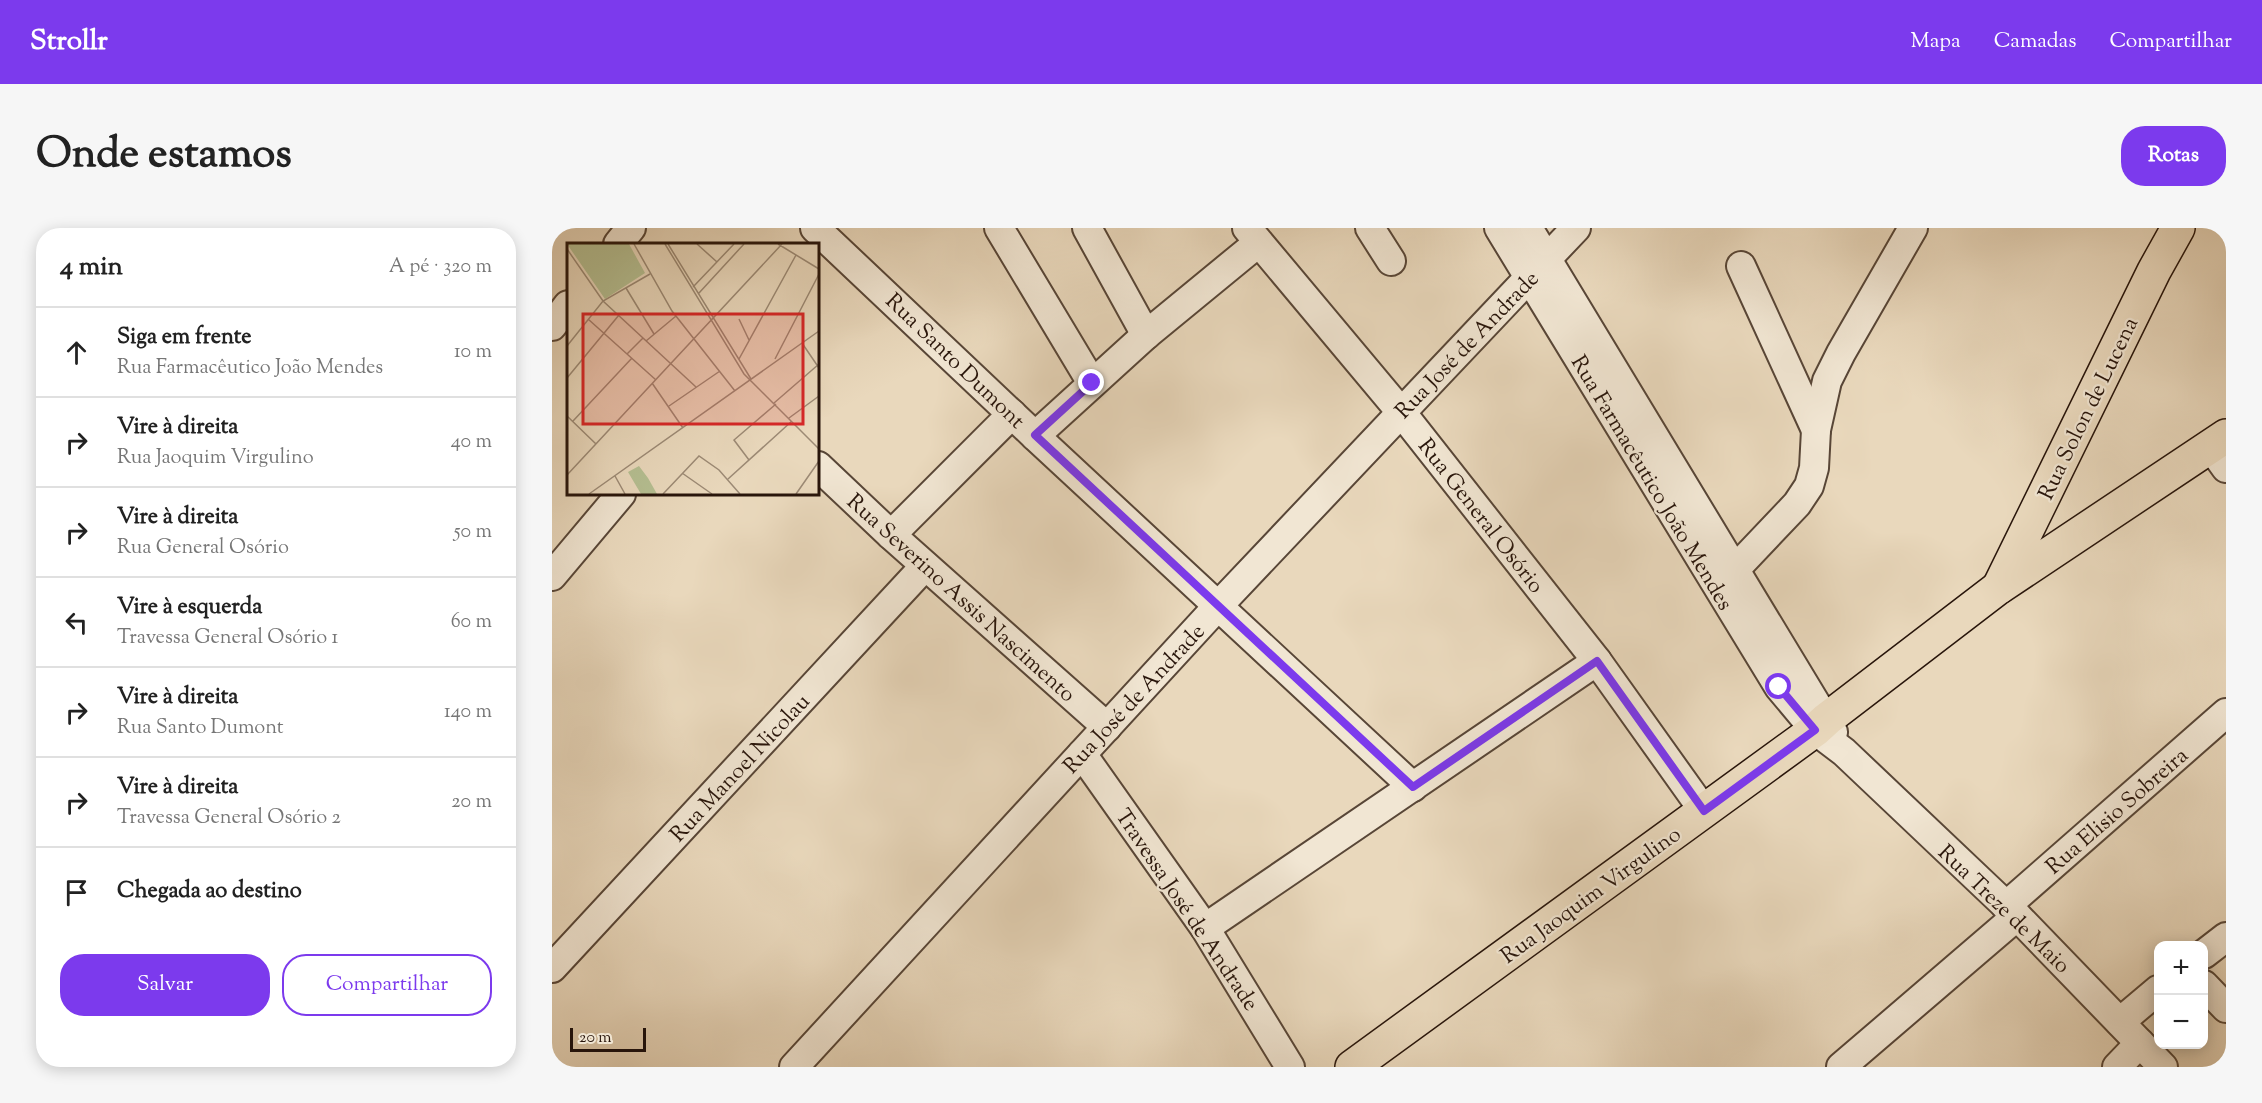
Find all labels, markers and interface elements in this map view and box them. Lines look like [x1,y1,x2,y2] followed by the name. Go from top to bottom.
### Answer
[30,22,108,62] text: Strollr
[1911,27,1961,57] text: Mapa
[1994,27,2077,57] text: Camadas
[2110,27,2232,57] text: Compartilhar
[36,126,292,186] text: Onde estamos
[2121,126,2226,186] button: Rotas
[567,243,819,495] inset map
[60,249,123,286] text: 4 min
[389,253,492,282] text: A pé · 320 m
[1389,265,1547,427] street label: Rua José de Andrade
[877,287,1031,438] street label: Rua Santo Dumont
[2032,313,2148,506] street label: Rua Solon de Lucena
[117,322,252,354] text: Siga em frente
[60,336,93,369] icon: ahead
[454,338,492,367] text: 10 m
[1561,350,1740,617] street label: Rua Farmacêutico João Mendes
[117,354,383,383] text: Rua Farmacêutico João Mendes
[1078,369,1104,395] route end
[117,412,239,444] text: Vire à direita
[60,426,93,459] icon: right
[451,428,492,457] text: 40 m
[1409,433,1550,601] street label: Rua General Osório
[117,444,314,473] text: Rua Jaoquim Virgulino
[838,487,1082,711] street label: Rua Severino Assis Nascimento
[117,502,239,534] text: Vire à direita
[60,516,93,549] icon: right
[454,518,492,547] text: 50 m
[117,534,289,563] text: Rua General Osório
[117,592,262,624] text: Vire à esquerda
[60,606,93,639] icon: left
[451,608,492,637] text: 60 m
[1057,618,1213,782] street label: Rua José de Andrade
[117,624,338,653] text: Travessa General Osório 1
[1765,673,1791,699] route start
[117,682,239,714] text: Vire à direita
[664,687,819,850] street label: Rua Manoel Nicolau
[60,696,93,729] icon: right
[444,698,492,727] text: 140 m
[117,714,284,743] text: Rua Santo Dumont
[2040,741,2196,883] street label: Rua Elisio Sobreira
[117,772,239,804] text: Vire à direita
[60,786,93,819] icon: right
[451,788,492,817] text: 20 m
[1106,803,1265,1018] street label: Travessa José de Andrade
[117,804,341,833] text: Travessa General Osório 2
[1495,820,1689,973] street label: Rua Jaoquim Virgulino
[1929,838,2076,982] street label: Rua Treze de Maio
[60,876,93,909] icon: arrive
[117,876,302,908] text: Chegada ao destino
[2154,941,2208,1049] map controls
[2154,941,2208,995] button: +
[60,954,270,1016] button: Salvar
[282,954,492,1016] button: Compartilhar
[2154,995,2208,1049] button: −
[570,1025,646,1052] scale bar
[579,1027,612,1050] text: 20 m

